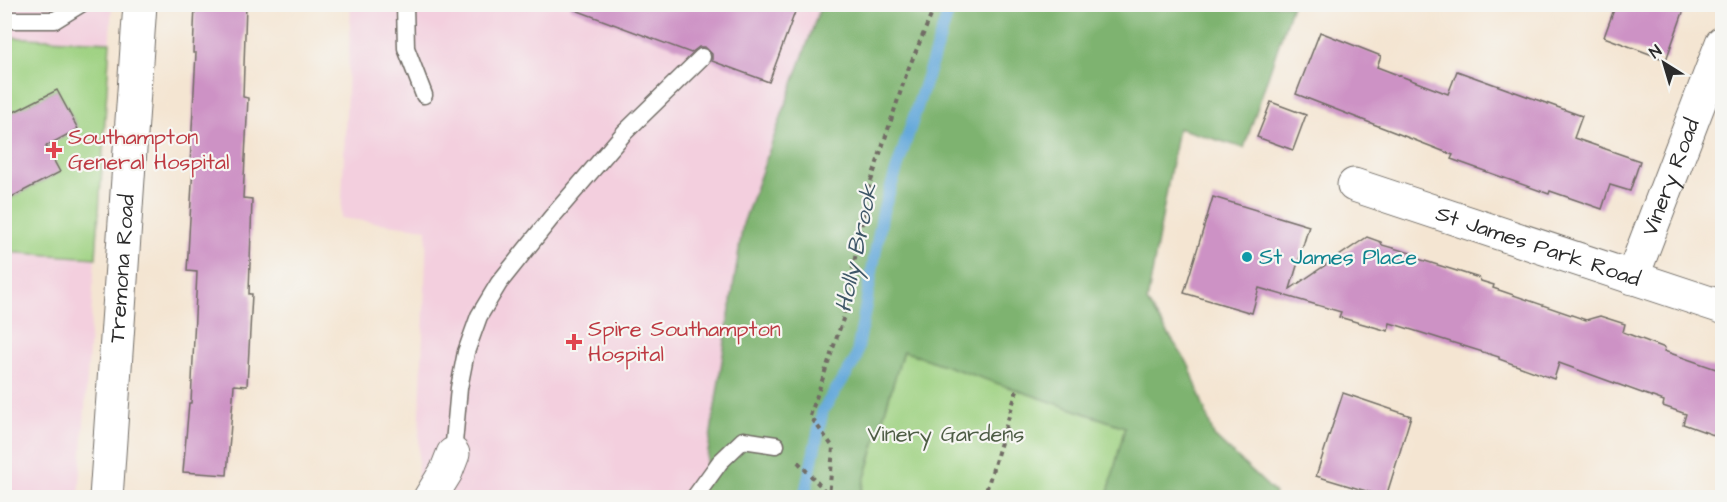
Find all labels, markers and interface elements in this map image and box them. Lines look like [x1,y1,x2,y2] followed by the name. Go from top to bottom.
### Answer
[1634,33,1694,93] north arrow
[1645,40,1666,64] text: N
[1634,114,1707,240] street label: Vinery Road
[68,122,230,178] place label: Southampton General Hospital
[45,141,63,159] marker: Southampton General Hospital
[827,179,887,315] water label: Holly Brook
[101,193,142,344] street label: Tremona Road
[1432,198,1645,294] street label: St James Park Road
[1259,242,1417,273] place label: St James Place
[1240,250,1254,264] marker: St James Place
[588,314,781,370] place label: Spire Southampton Hospital
[565,333,583,351] marker: Spire Southampton Hospital
[868,419,1024,451] park label: Vinery Gardens

